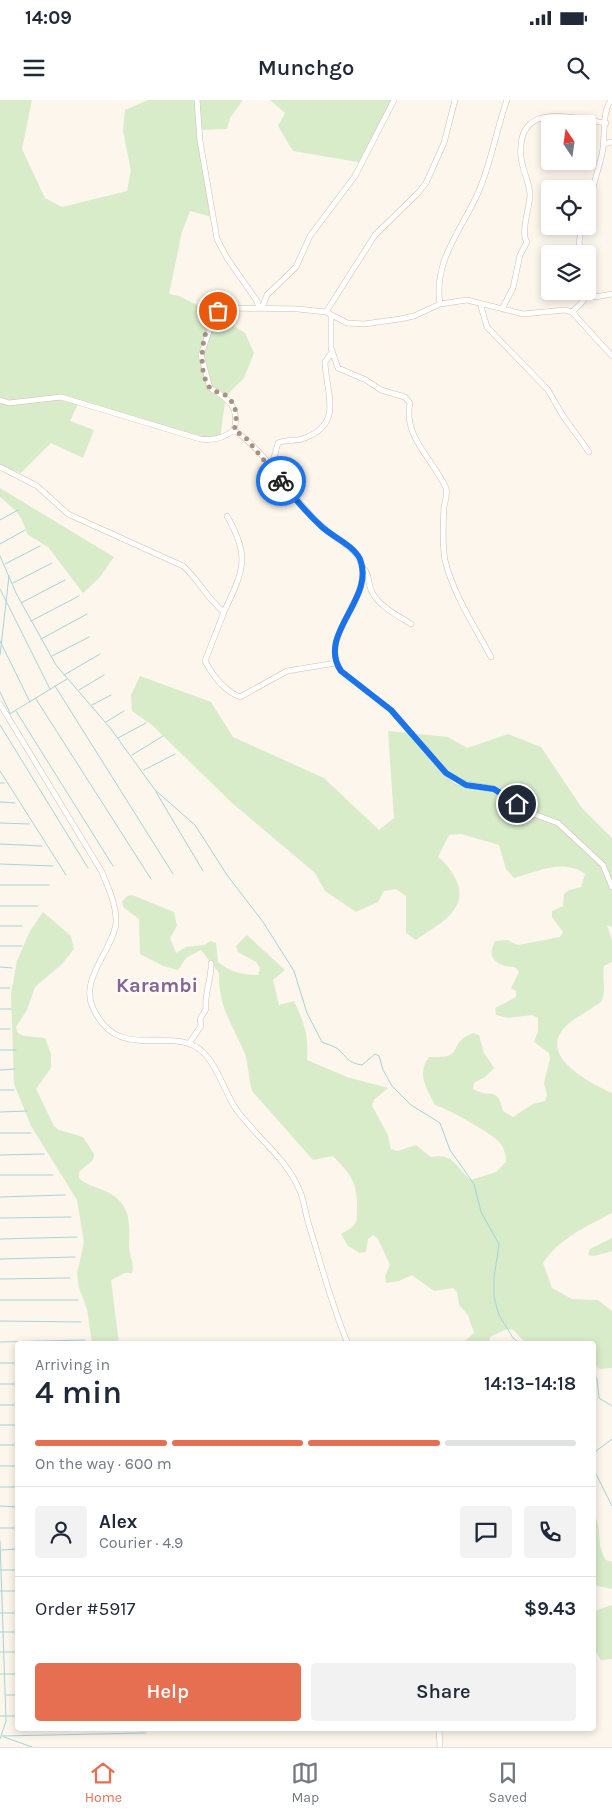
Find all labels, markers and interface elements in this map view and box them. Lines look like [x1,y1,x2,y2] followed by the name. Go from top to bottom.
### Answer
[25,7,72,29] text: 14:09
[20,54,48,82] icon: menu
[564,54,592,82] icon: search
[258,55,354,81] text: Munchgo
[541,115,596,170] north arrow
[541,115,596,300] map controls
[541,180,596,235] button: locate
[541,245,596,300] button: layers
[197,290,239,332] pin
[204,297,232,325] icon: bag
[256,456,306,506] courier
[267,467,295,495] icon: bike
[496,783,538,825] pin
[503,790,531,818] icon: home
[116,974,198,997] district label: Karambi
[35,1355,110,1374] text: Arriving in
[484,1373,576,1395] text: 14:13–14:18
[35,1374,122,1411] text: 4 min
[35,1454,172,1473] text: On the way · 600 m
[35,1506,87,1558] button: person
[460,1506,512,1558] button: chat
[524,1506,576,1558] button: phone
[99,1511,137,1533] text: Alex
[99,1533,183,1552] text: Courier · 4.9
[35,1598,135,1620] text: Order #5917
[524,1598,576,1620] text: $9.43
[35,1663,301,1721] button: Help
[311,1663,576,1721] button: Share
[85,1759,122,1806] tab: Home
[291,1759,319,1806] tab: Map
[489,1759,527,1806] tab: Saved

